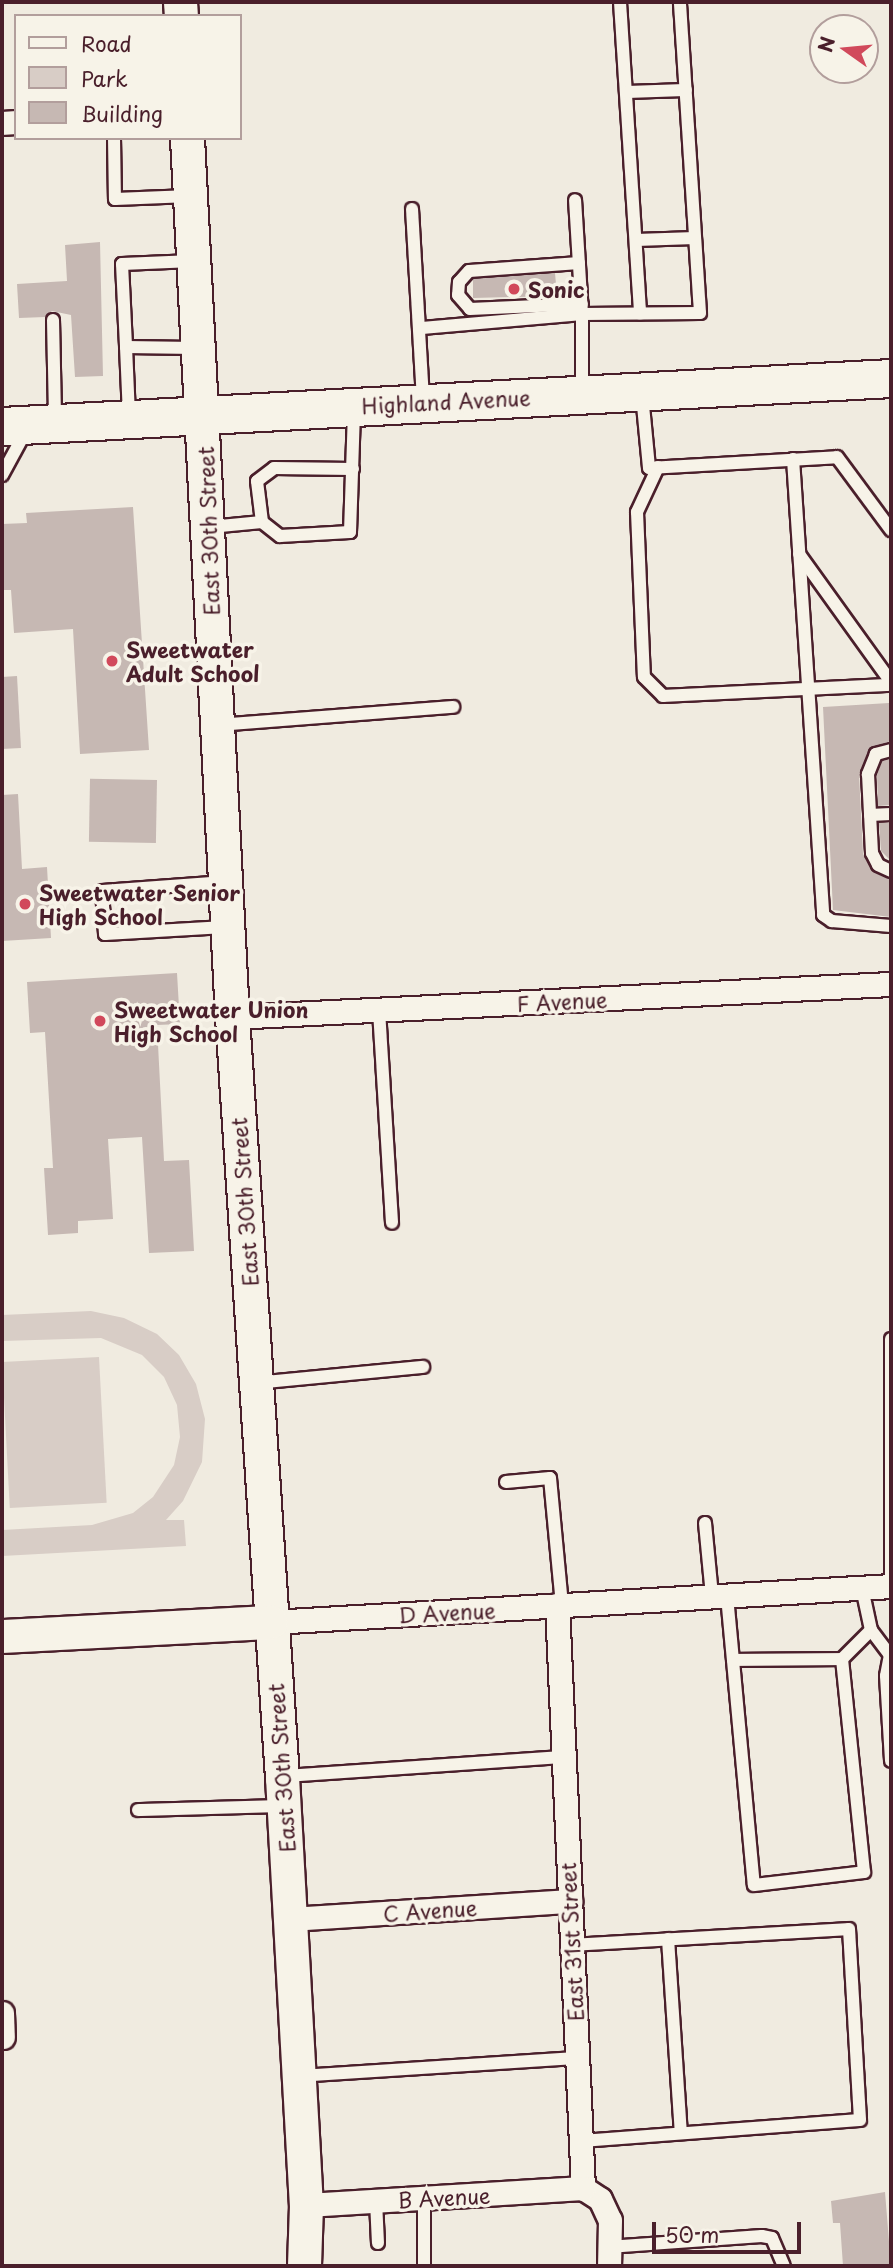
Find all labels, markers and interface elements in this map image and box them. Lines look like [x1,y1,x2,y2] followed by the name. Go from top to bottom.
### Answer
[14,14,242,140] legend
[809,14,879,84] north arrow
[81,27,132,59] text: Road
[810,33,841,55] text: N
[81,62,128,94] text: Park
[81,97,163,129] text: Building
[528,276,585,302] place label: Sonic
[506,281,522,297] marker: Sonic
[361,384,531,418] street label: Highland Avenue
[192,446,224,616] street label: East 30th Street
[126,636,260,686] place label: Sweetwater Adult School
[104,653,120,669] marker: Sweetwater Adult School
[39,879,241,929] place label: Sweetwater Senior High School
[17,896,33,912] marker: Sweetwater Senior High School
[516,986,608,1016] street label: F Avenue
[114,996,310,1046] place label: Sweetwater Union High School
[92,1013,108,1029] marker: Sweetwater Union High School
[226,1116,262,1288] street label: East 30th Street
[399,1597,495,1627] street label: D Avenue
[263,1682,299,1854] street label: East 30th Street
[554,1860,588,2024] street label: East 31st Street
[382,1894,478,1926] street label: C Avenue
[397,2182,491,2212] street label: B Avenue
[655,2208,804,2252] scale bar
[665,2218,719,2250] text: 50 m

